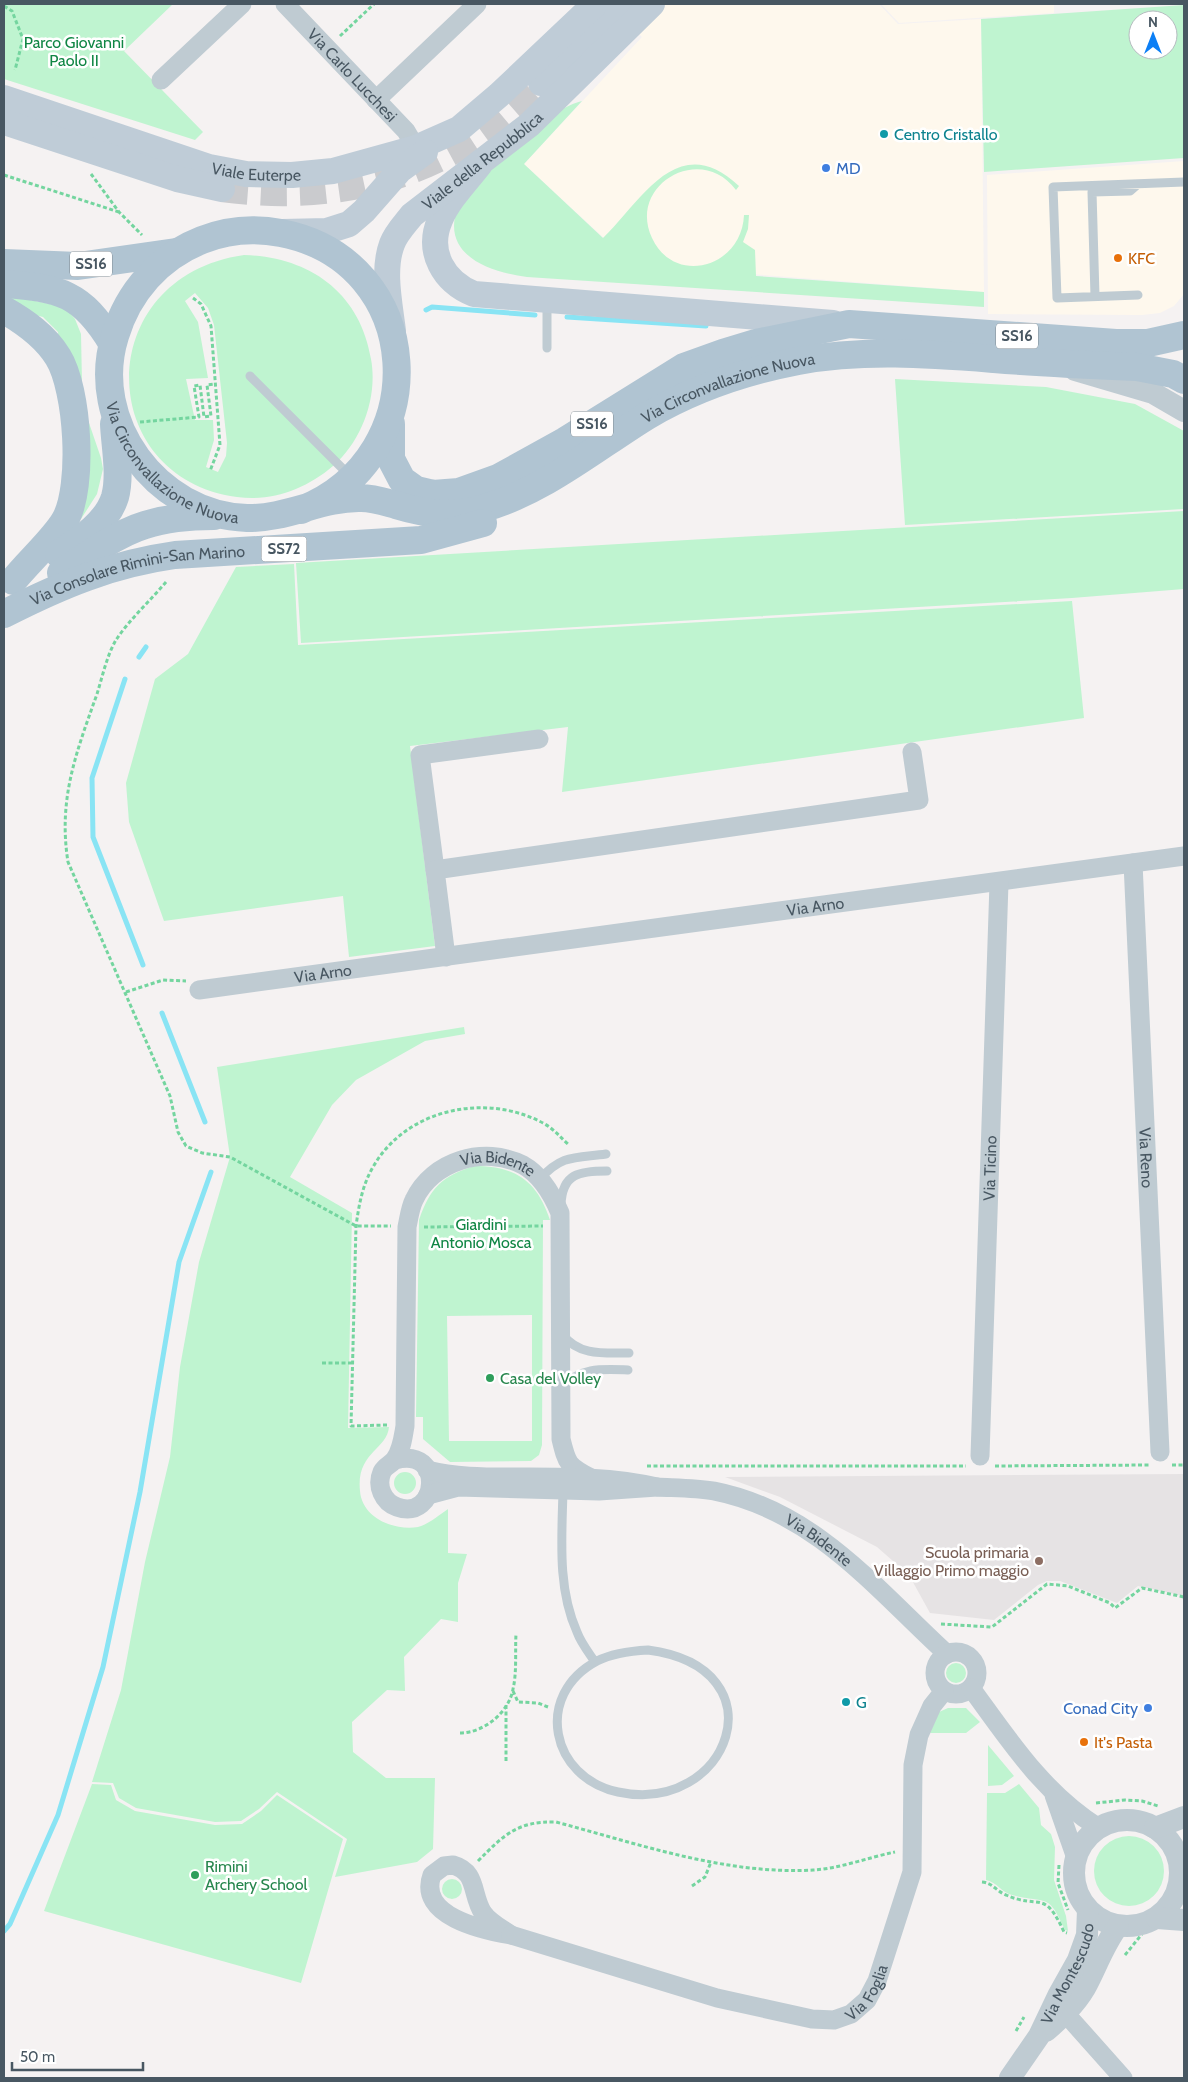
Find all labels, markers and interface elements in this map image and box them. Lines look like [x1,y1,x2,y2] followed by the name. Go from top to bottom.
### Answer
[1128,10,1178,60] north arrow
[1148,13,1158,31] text: N
[303,25,401,126] street label: Via Carlo Lucchesi
[24,33,124,70] park label: Parco Giovanni Paolo II
[418,108,547,214] street label: Viale della Repubblica
[894,125,998,144] place label: Centro Cristallo
[878,128,890,140] marker: Centro Cristallo
[210,159,302,185] street label: Viale Euterpe
[836,159,861,178] place label: MD
[820,162,832,174] marker: MD
[1128,249,1155,268] place label: KFC
[70,252,112,276] road number: SS16
[1112,252,1124,264] marker: KFC
[996,324,1038,348] road number: SS16
[638,349,816,427] street label: Via Circonvallazione Nuova
[102,400,240,527] street label: Via Circonvallazione Nuova
[571,412,613,436] road number: SS16
[262,536,306,562] road number: SS72
[27,542,246,610] street label: Via Consolare Rimini-San Marino
[785,893,846,920] street label: Via Arno
[293,960,353,987] street label: Via Arno
[1135,1127,1157,1189] street label: Via Reno
[979,1135,1001,1201] street label: Via Ticino
[458,1147,539,1180] street label: Via Bidente
[431,1215,532,1252] park label: Giardini Antonio Mosca
[500,1369,601,1388] place label: Casa del Volley
[484,1372,496,1384] marker: Casa del Volley
[782,1510,856,1570] street label: Via Bidente
[874,1543,1029,1580] place label: Scuola primaria Villaggio Primo maggio
[1033,1555,1045,1567] marker: Scuola primaria Villaggio Primo maggio
[856,1693,867,1712] place label: G
[840,1696,852,1708] marker: G
[1063,1699,1138,1718] place label: Conad City
[1142,1702,1154,1714] marker: Conad City
[1094,1733,1153,1752] place label: It's Pasta
[1078,1736,1090,1748] marker: It's Pasta
[205,1857,307,1894] place label: Rimini Archery School
[189,1869,201,1881] marker: Rimini Archery School
[1037,1923,1097,2027] street label: Via Montescudo
[841,1962,892,2025] street label: Via Foglia
[12,2040,144,2072] scale bar
[20,2048,55,2066] text: 50 m

